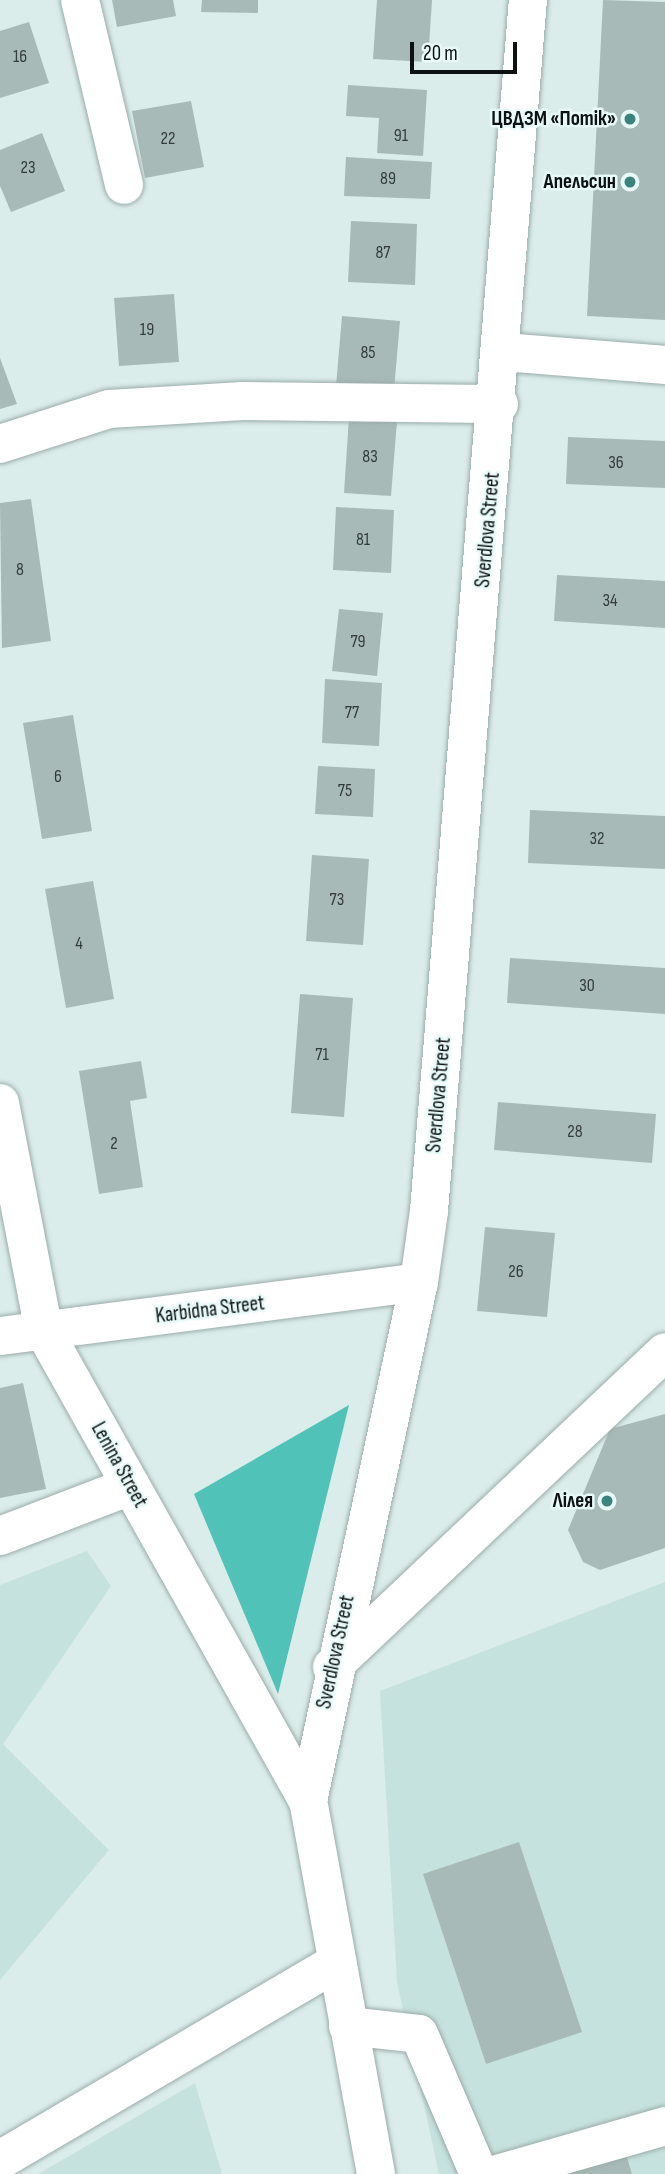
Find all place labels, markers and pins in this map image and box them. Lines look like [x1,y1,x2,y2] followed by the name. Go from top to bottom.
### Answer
[491,106,616,132] place label: ЦВДЗМ «Потік»
[622,111,638,127] marker: ЦВДЗМ «Потік»
[543,169,616,195] place label: Апельсин
[622,174,638,190] marker: Апельсин
[553,1488,593,1514] place label: Лілея
[599,1493,615,1509] marker: Лілея

